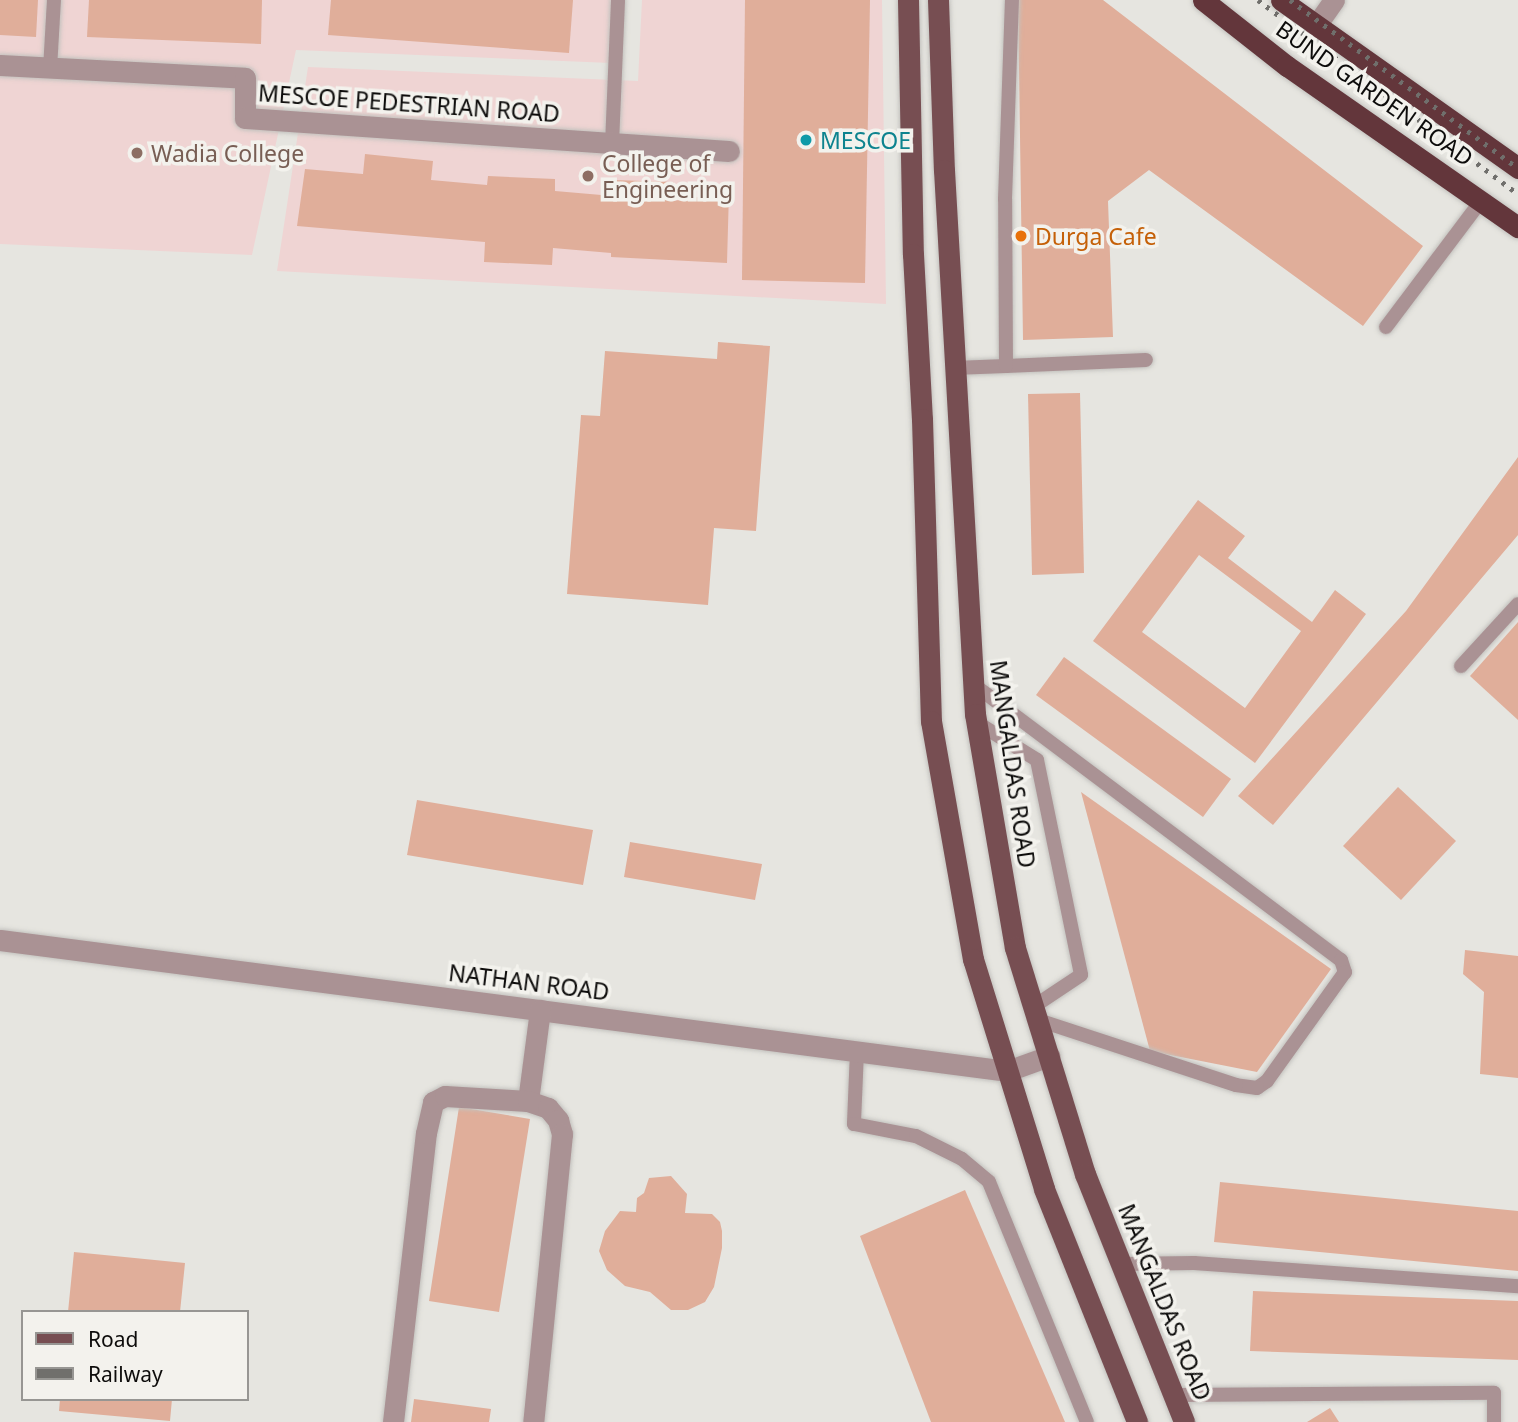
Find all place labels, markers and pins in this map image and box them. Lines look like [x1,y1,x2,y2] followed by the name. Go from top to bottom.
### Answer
[820,126,911,154] place label: MESCOE
[798,132,814,148] marker: MESCOE
[151,139,304,167] place label: Wadia College
[129,145,145,161] marker: Wadia College
[602,149,733,203] place label: College of Engineering
[580,168,596,184] marker: College of Engineering
[1035,222,1157,250] place label: Durga Cafe
[1013,228,1029,244] marker: Durga Cafe

